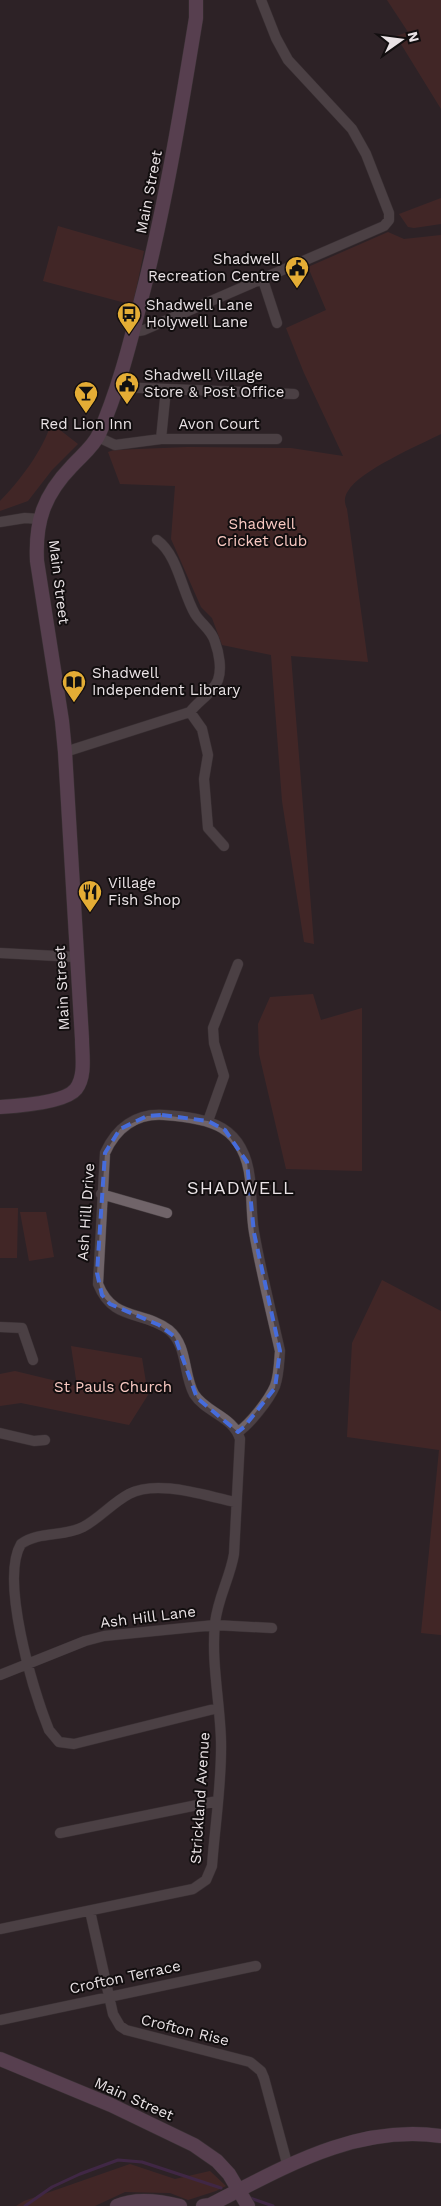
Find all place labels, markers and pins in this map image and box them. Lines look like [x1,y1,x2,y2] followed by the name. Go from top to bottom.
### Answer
[148,250,280,285] place label: Shadwell Recreation Centre
[284,255,310,289] public building icon: Shadwell Recreation Centre
[146,296,253,331] place label: Shadwell Lane Holywell Lane
[116,301,142,335] bus stop icon: Shadwell Lane Holywell Lane
[144,366,284,401] place label: Shadwell Village Store & Post Office
[114,371,140,405] public building icon: Shadwell Village Store & Post Office
[73,380,99,414] bar icon: Red Lion Inn
[40,415,132,433] place label: Red Lion Inn
[92,664,241,699] place label: Shadwell Independent Library
[61,669,87,703] library icon: Shadwell Independent Library
[108,874,181,909] place label: Village Fish Shop
[77,879,103,913] restaurant icon: Village Fish Shop

